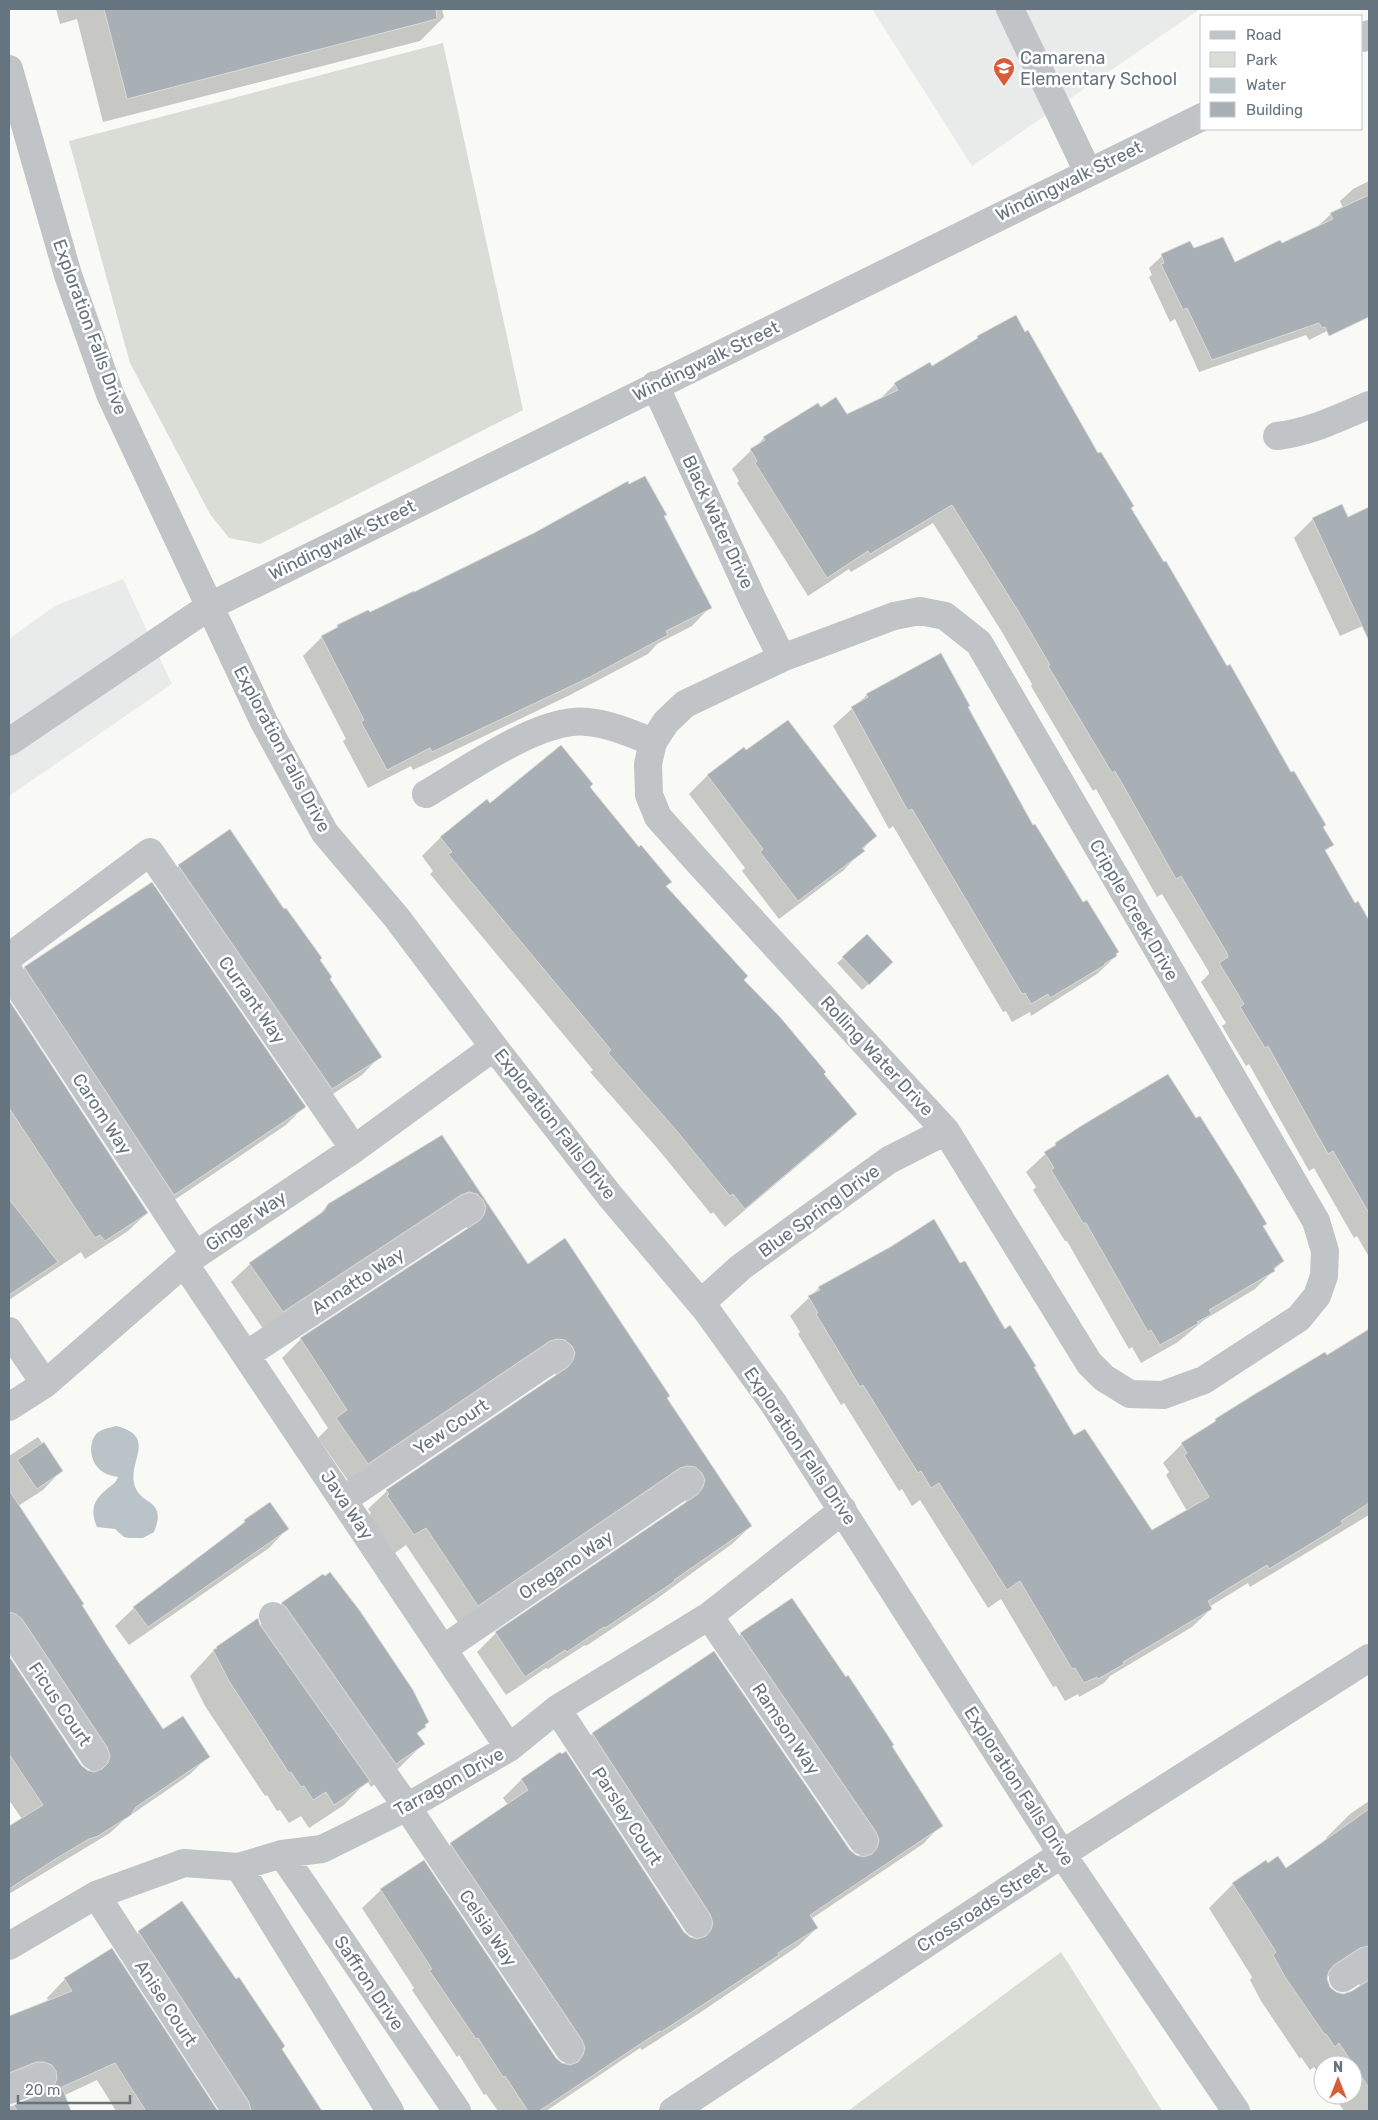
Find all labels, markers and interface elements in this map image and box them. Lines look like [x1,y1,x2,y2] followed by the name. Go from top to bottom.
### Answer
[1200,15,1363,130] legend
[1246,26,1282,44] text: Road
[1020,47,1177,90] place label: Camarena Elementary School
[1246,51,1277,69] text: Park
[992,56,1016,87] school or university icon: Camarena Elementary School
[1246,76,1286,94] text: Water
[1246,101,1303,119] text: Building
[992,136,1146,226] street label: Windingwalk Street
[48,236,132,418] street label: Exploration Falls Drive
[629,316,783,406] street label: Windingwalk Street
[677,452,759,592] street label: Black Water Drive
[265,495,419,585] street label: Windingwalk Street
[229,662,335,836] street label: Exploration Falls Drive
[1085,836,1183,984] street label: Cripple Creek Drive
[214,952,290,1048] street label: Currant Way
[816,991,938,1121] street label: Rolling Water Drive
[489,1044,621,1204] street label: Exploration Falls Drive
[68,1069,137,1159] street label: Carom Way
[754,1160,884,1262] street label: Blue Spring Drive
[201,1186,291,1256] street label: Ginger Way
[308,1243,408,1319] street label: Annatto Way
[739,1363,861,1529] street label: Exploration Falls Drive
[409,1394,493,1460] street label: Yew Court
[316,1466,378,1544] street label: Java Way
[515,1525,617,1605] street label: Oregano Way
[24,1658,96,1750] street label: Ficus Court
[747,1679,825,1779] street label: Ramson Way
[959,1702,1079,1870] street label: Exploration Falls Drive
[390,1743,508,1821] street label: Tarragon Drive
[587,1763,667,1869] street label: Parsley Court
[913,1857,1051,1957] street label: Crossroads Street
[454,1885,522,1971] street label: Celsia Way
[329,1932,409,2034] street label: Saffron Drive
[130,1956,202,2050] street label: Anise Court
[1313,2055,1363,2105] north arrow
[1333,2059,1343,2076] text: N
[18,2072,130,2104] scale bar
[25,2081,60,2099] text: 20 m

